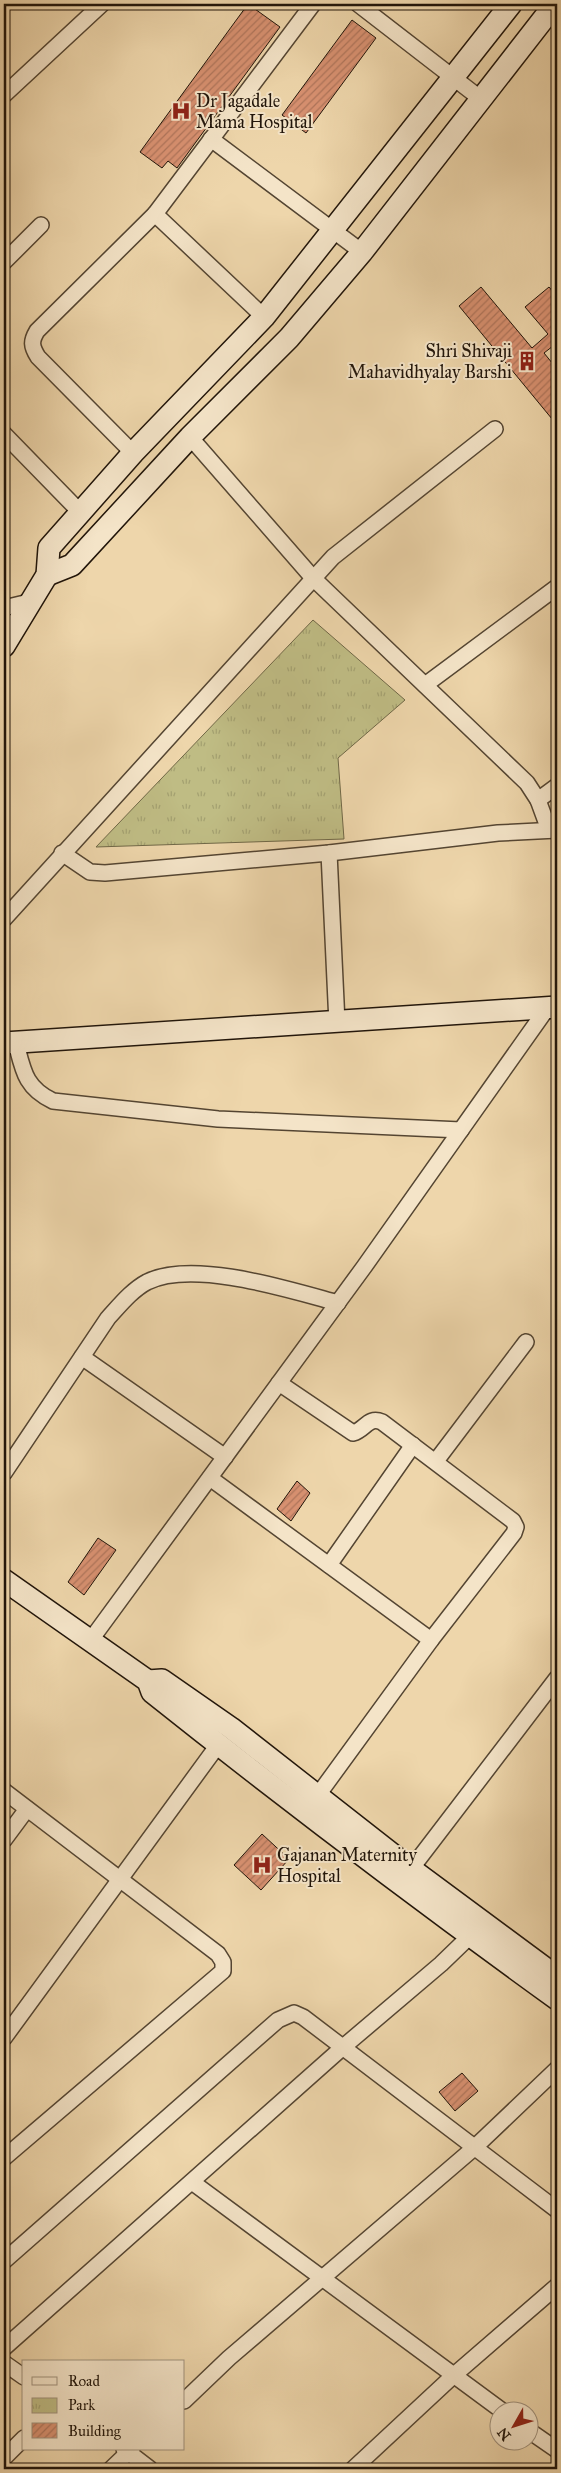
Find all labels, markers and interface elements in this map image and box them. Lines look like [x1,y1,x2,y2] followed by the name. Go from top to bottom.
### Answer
[196,90,313,133] place label: Dr Jagadale Mama Hospital
[170,100,192,122] hospital icon: Dr Jagadale Mama Hospital
[348,340,512,383] place label: Shri Shivaji Mahavidhyalay Barshi
[516,350,538,372] building icon: Shri Shivaji Mahavidhyalay Barshi
[277,1844,417,1887] place label: Gajanan Maternity Hospital
[251,1854,273,1876] hospital icon: Gajanan Maternity Hospital
[22,2360,185,2450] legend
[68,2372,100,2390] text: Road
[68,2396,95,2414] text: Park
[488,2400,538,2450] north arrow
[68,2422,122,2440] text: Building
[494,2424,515,2444] text: N

